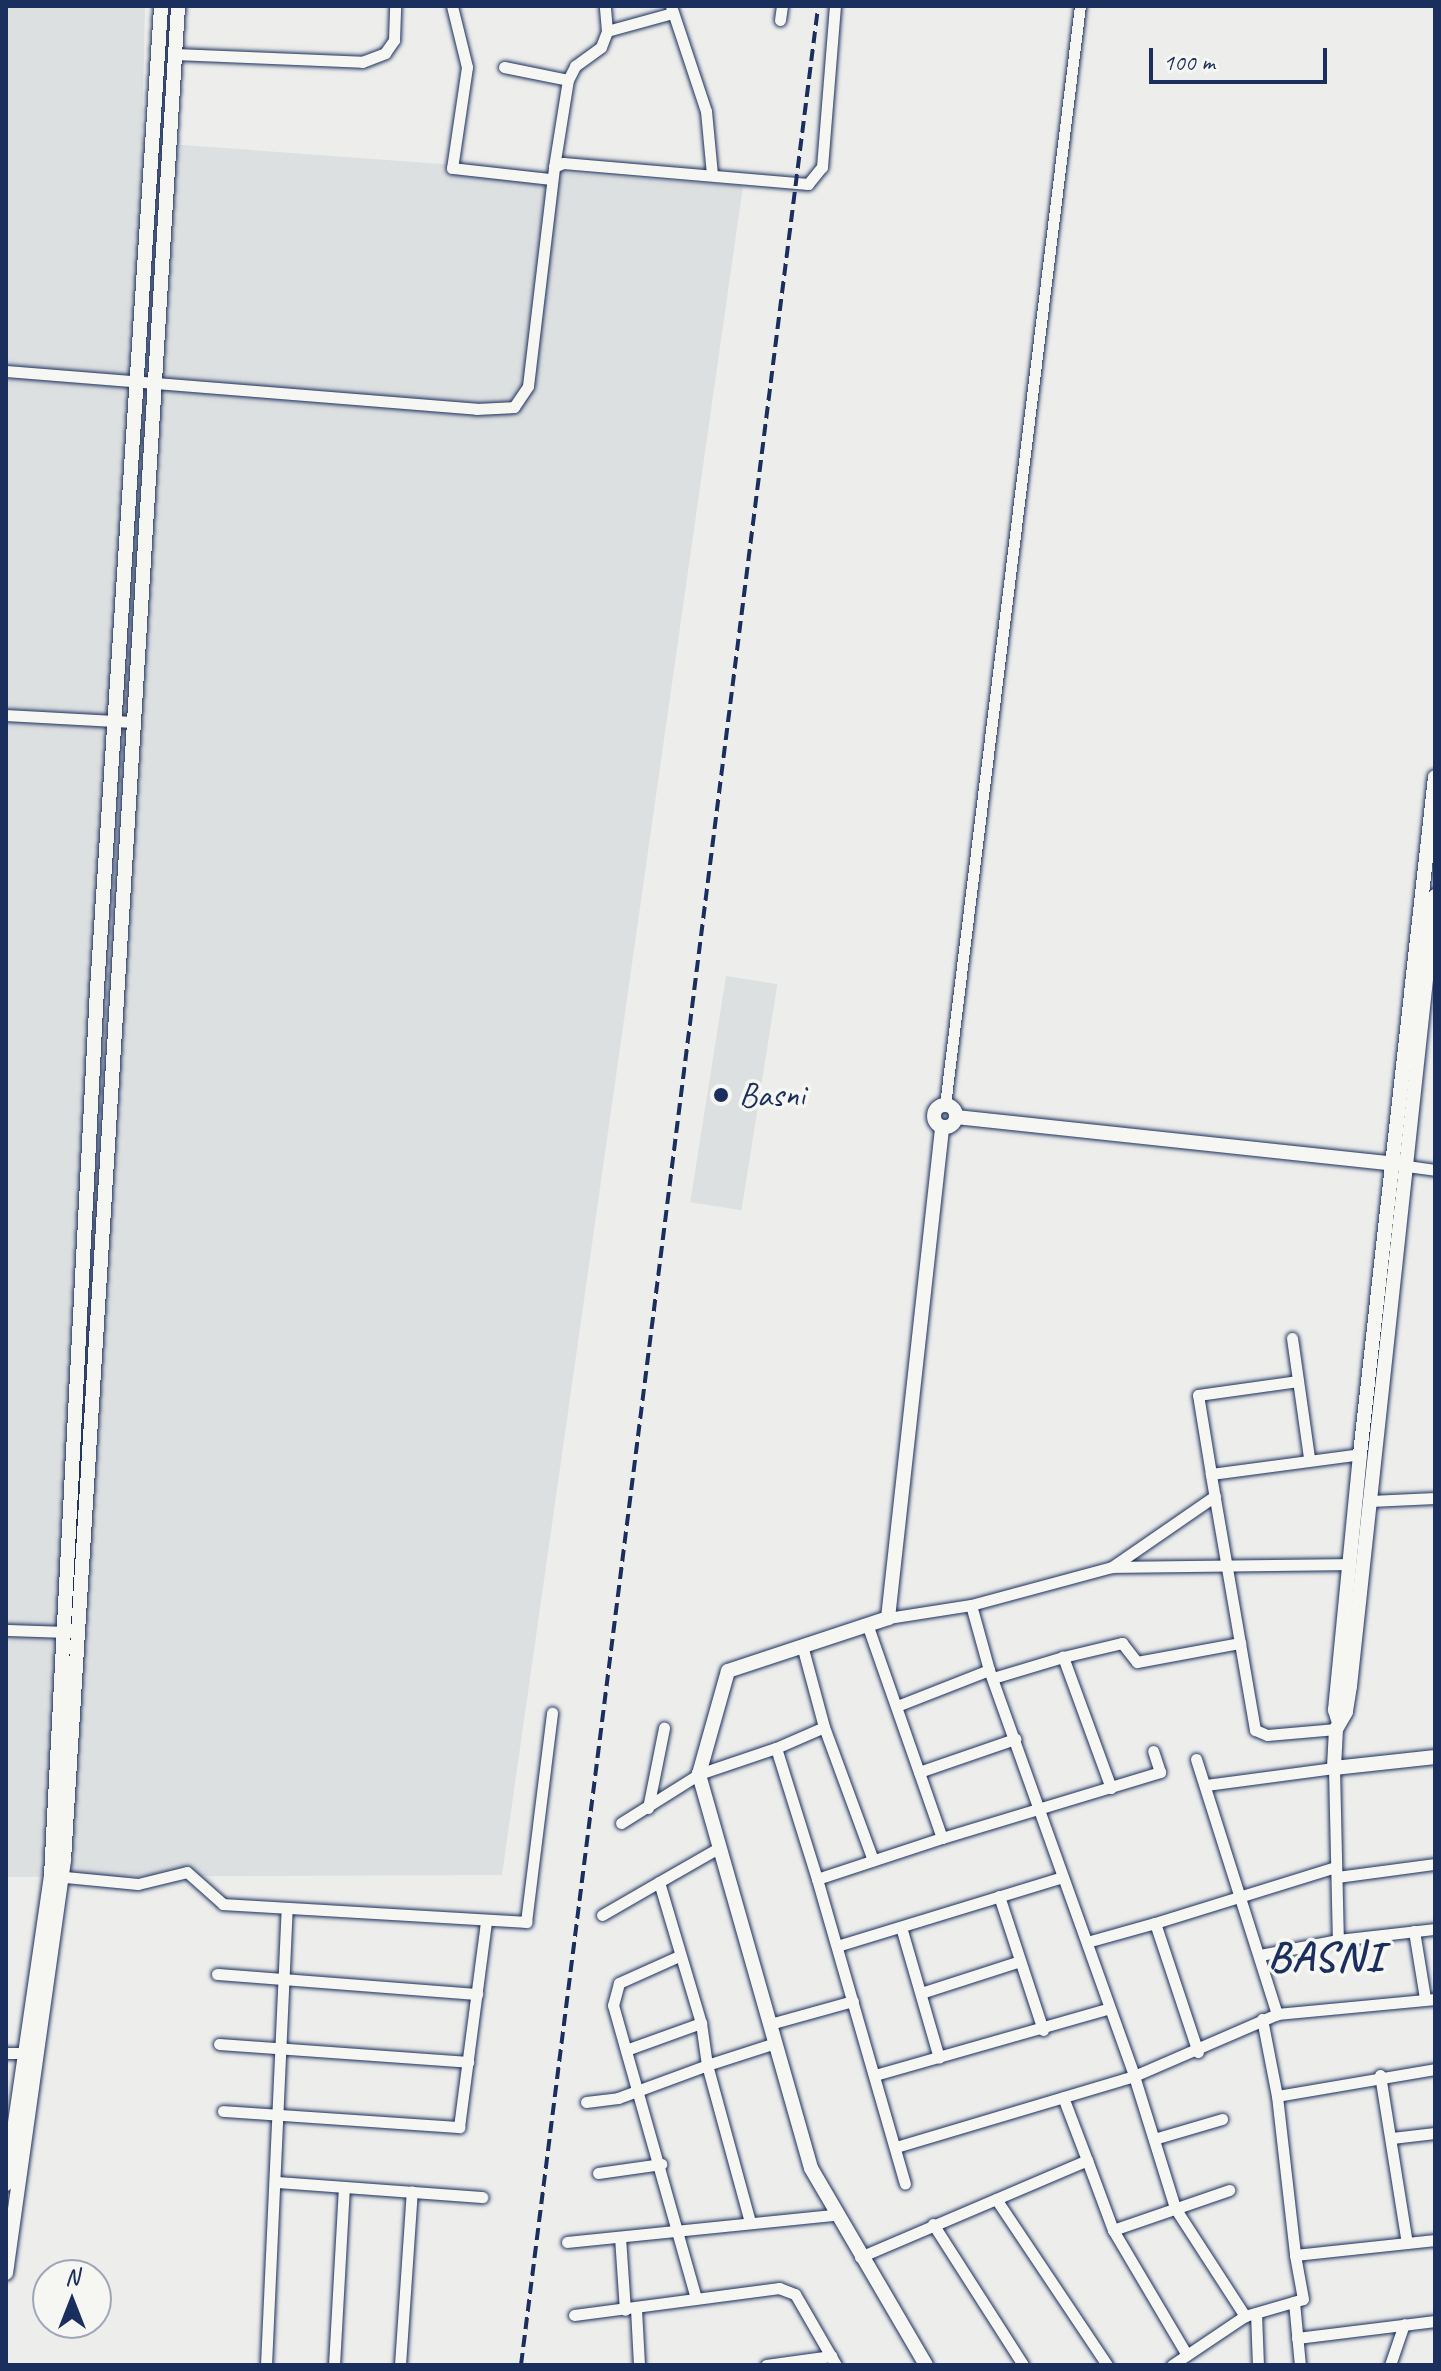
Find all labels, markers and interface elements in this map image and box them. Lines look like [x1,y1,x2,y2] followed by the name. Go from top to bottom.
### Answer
[1153,32,1331,82] scale bar
[1163,47,1215,77] text: 100 m
[739,1075,805,1115] place label: Basni
[710,1084,732,1106] marker: Basni
[1269,1932,1383,1982] district label: BASNI
[32,2259,112,2339] north arrow
[65,2263,79,2291] text: N

